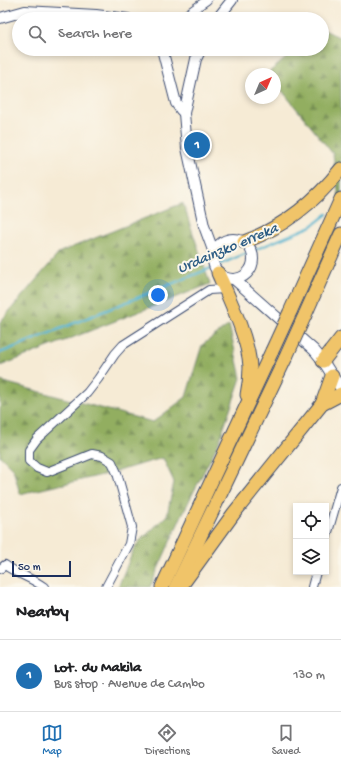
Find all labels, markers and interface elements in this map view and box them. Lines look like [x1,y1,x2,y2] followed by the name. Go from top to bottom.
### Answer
[12,12,329,56] search box
[26,23,48,45] icon: search
[58,25,132,43] text: Search here
[245,68,281,104] north arrow
[184,130,210,160] pin: 1
[175,219,282,278] water label: Urdainzko erreka
[148,285,168,305] your location
[293,503,329,575] map controls
[293,503,329,539] button: locate
[293,539,329,575] button: layers
[12,559,71,578] scale bar
[18,562,40,574] text: 50 m
[16,603,69,623] text: Nearby
[54,659,141,677] text: Lot. du Makila
[26,668,32,683] text: 1
[293,668,325,683] text: 130 m
[54,677,205,692] text: Bus stop · Avenue de Cambo
[41,722,63,758] tab: Map
[145,722,190,758] tab: Directions
[272,722,300,758] tab: Saved

